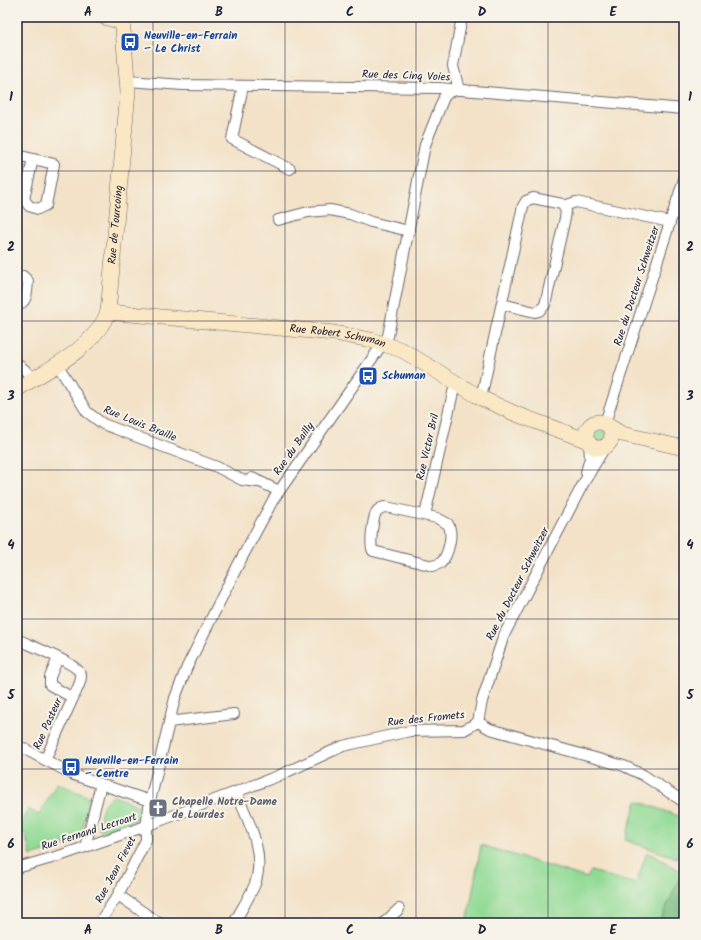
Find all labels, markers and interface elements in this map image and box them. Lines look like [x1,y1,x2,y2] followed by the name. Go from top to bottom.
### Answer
[84,2,92,23] text: A
[215,2,223,23] text: B
[346,2,354,23] text: C
[478,2,487,23] text: D
[609,2,617,23] text: E
[144,27,237,58] place label: Neuville-en-Ferrain – Le Christ
[119,31,141,53] bus stop icon: Neuville-en-Ferrain – Le Christ
[362,65,451,87] street label: Rue des Cinq Voies
[9,87,13,108] text: 1
[688,87,692,108] text: 1
[103,184,128,265] street label: Rue de Tourcoing
[609,222,665,348] street label: Rue du Docteur Schweitzer
[7,237,15,258] text: 2
[686,237,694,258] text: 2
[289,320,388,353] street label: Rue Robert Schuman
[357,365,379,387] bus stop icon: Schuman
[382,367,426,385] place label: Schuman
[6,386,15,407] text: 3
[685,386,694,407] text: 3
[101,401,179,447] street label: Rue Louis Braille
[412,412,444,482] street label: Rue Victor Bril
[269,418,320,479] street label: Rue du Bailly
[482,523,555,644] street label: Rue du Docteur Schweitzer
[7,535,15,556] text: 4
[686,535,694,556] text: 4
[7,685,16,706] text: 5
[686,685,695,706] text: 5
[29,694,68,753] street label: Rue Pasteur
[386,706,466,732] street label: Rue des Fromets
[85,752,178,783] place label: Neuville-en-Ferrain – Centre
[60,756,82,778] bus stop icon: Neuville-en-Ferrain – Centre
[172,793,277,824] place label: Chapelle Notre-Dame de Lourdes
[147,797,169,819] church icon: Chapelle Notre-Dame de Lourdes
[39,808,140,856] street label: Rue Fernand Lecroart
[91,833,142,907] street label: Rue Jean Fievet
[7,834,15,855] text: 6
[686,834,694,855] text: 6
[84,920,92,940] text: A
[215,920,223,940] text: B
[346,920,354,940] text: C
[478,920,487,940] text: D
[609,920,617,940] text: E

